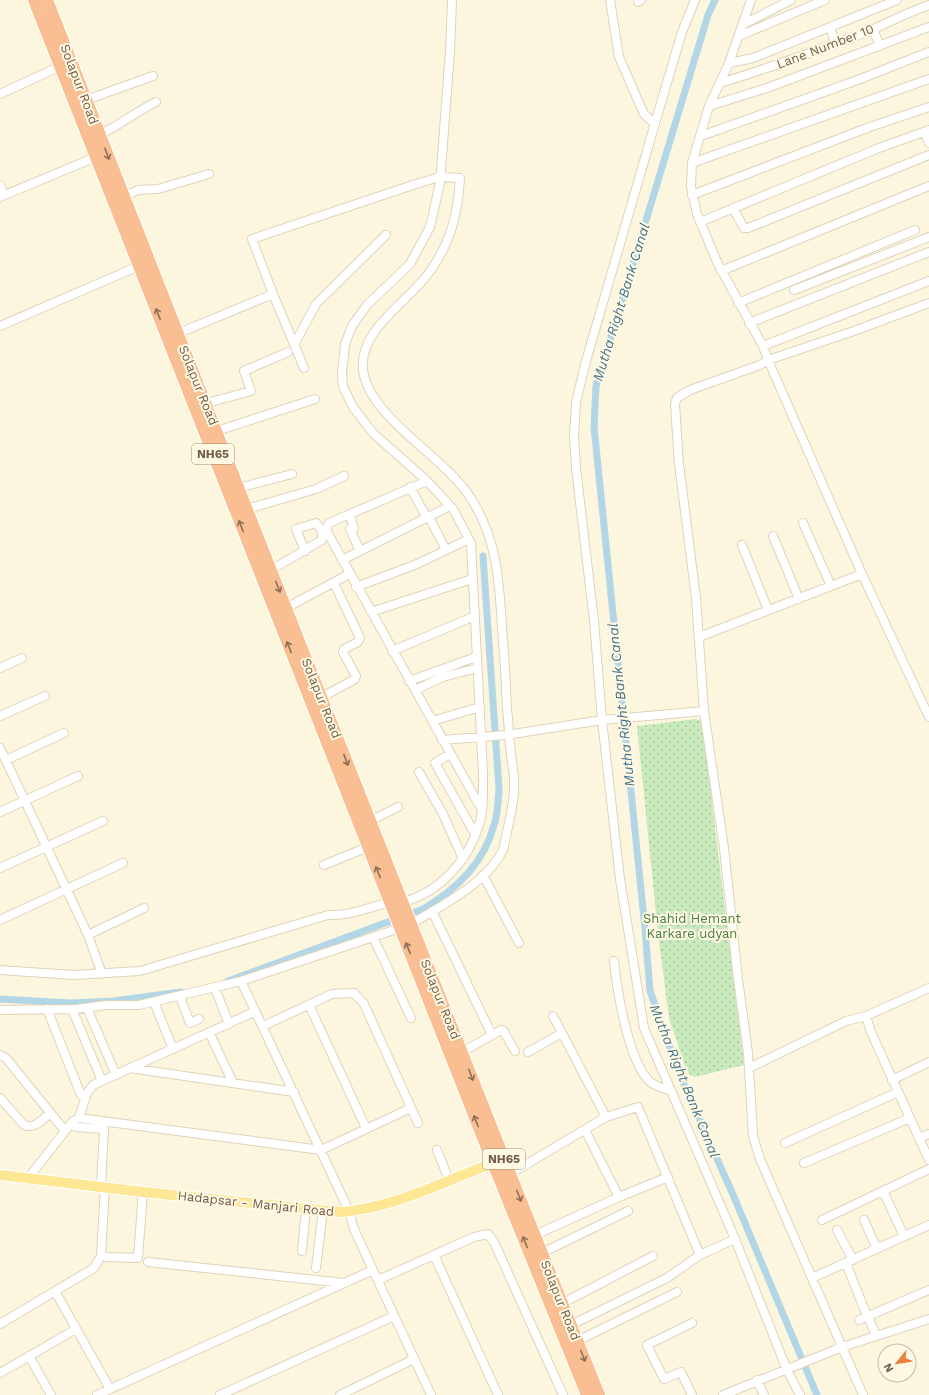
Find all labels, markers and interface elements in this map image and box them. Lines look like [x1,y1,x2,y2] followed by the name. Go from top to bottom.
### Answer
[774,21,876,72] street label: Lane Number 10
[57,42,102,126] street label: Solapur Road
[103,147,111,159] one-way arrow
[589,221,653,383] water label: Mutha Right Bank Canal
[153,309,161,321] one-way arrow
[176,343,221,427] street label: Solapur Road
[192,444,234,464] road number: NH65
[237,521,245,533] one-way arrow
[275,581,282,593] one-way arrow
[604,622,638,788] water label: Mutha Right Bank Canal
[284,642,292,654] one-way arrow
[299,656,344,740] street label: Solapur Road
[343,754,351,766] one-way arrow
[373,867,381,879] one-way arrow
[643,911,742,941] park label: Shahid Hemant Karkare udyan
[404,943,411,955] one-way arrow
[418,957,463,1041] street label: Solapur Road
[647,1002,723,1160] water label: Mutha Right Bank Canal
[467,1069,475,1081] one-way arrow
[472,1116,480,1128] one-way arrow
[483,1149,525,1169] road number: NH65
[177,1188,335,1219] street label: Hadapsar - Manjari Road
[515,1190,523,1202] one-way arrow
[520,1237,528,1249] one-way arrow
[538,1258,583,1342] street label: Solapur Road
[877,1343,917,1383] north arrow
[580,1349,588,1361] one-way arrow
[881,1361,896,1375] text: N

